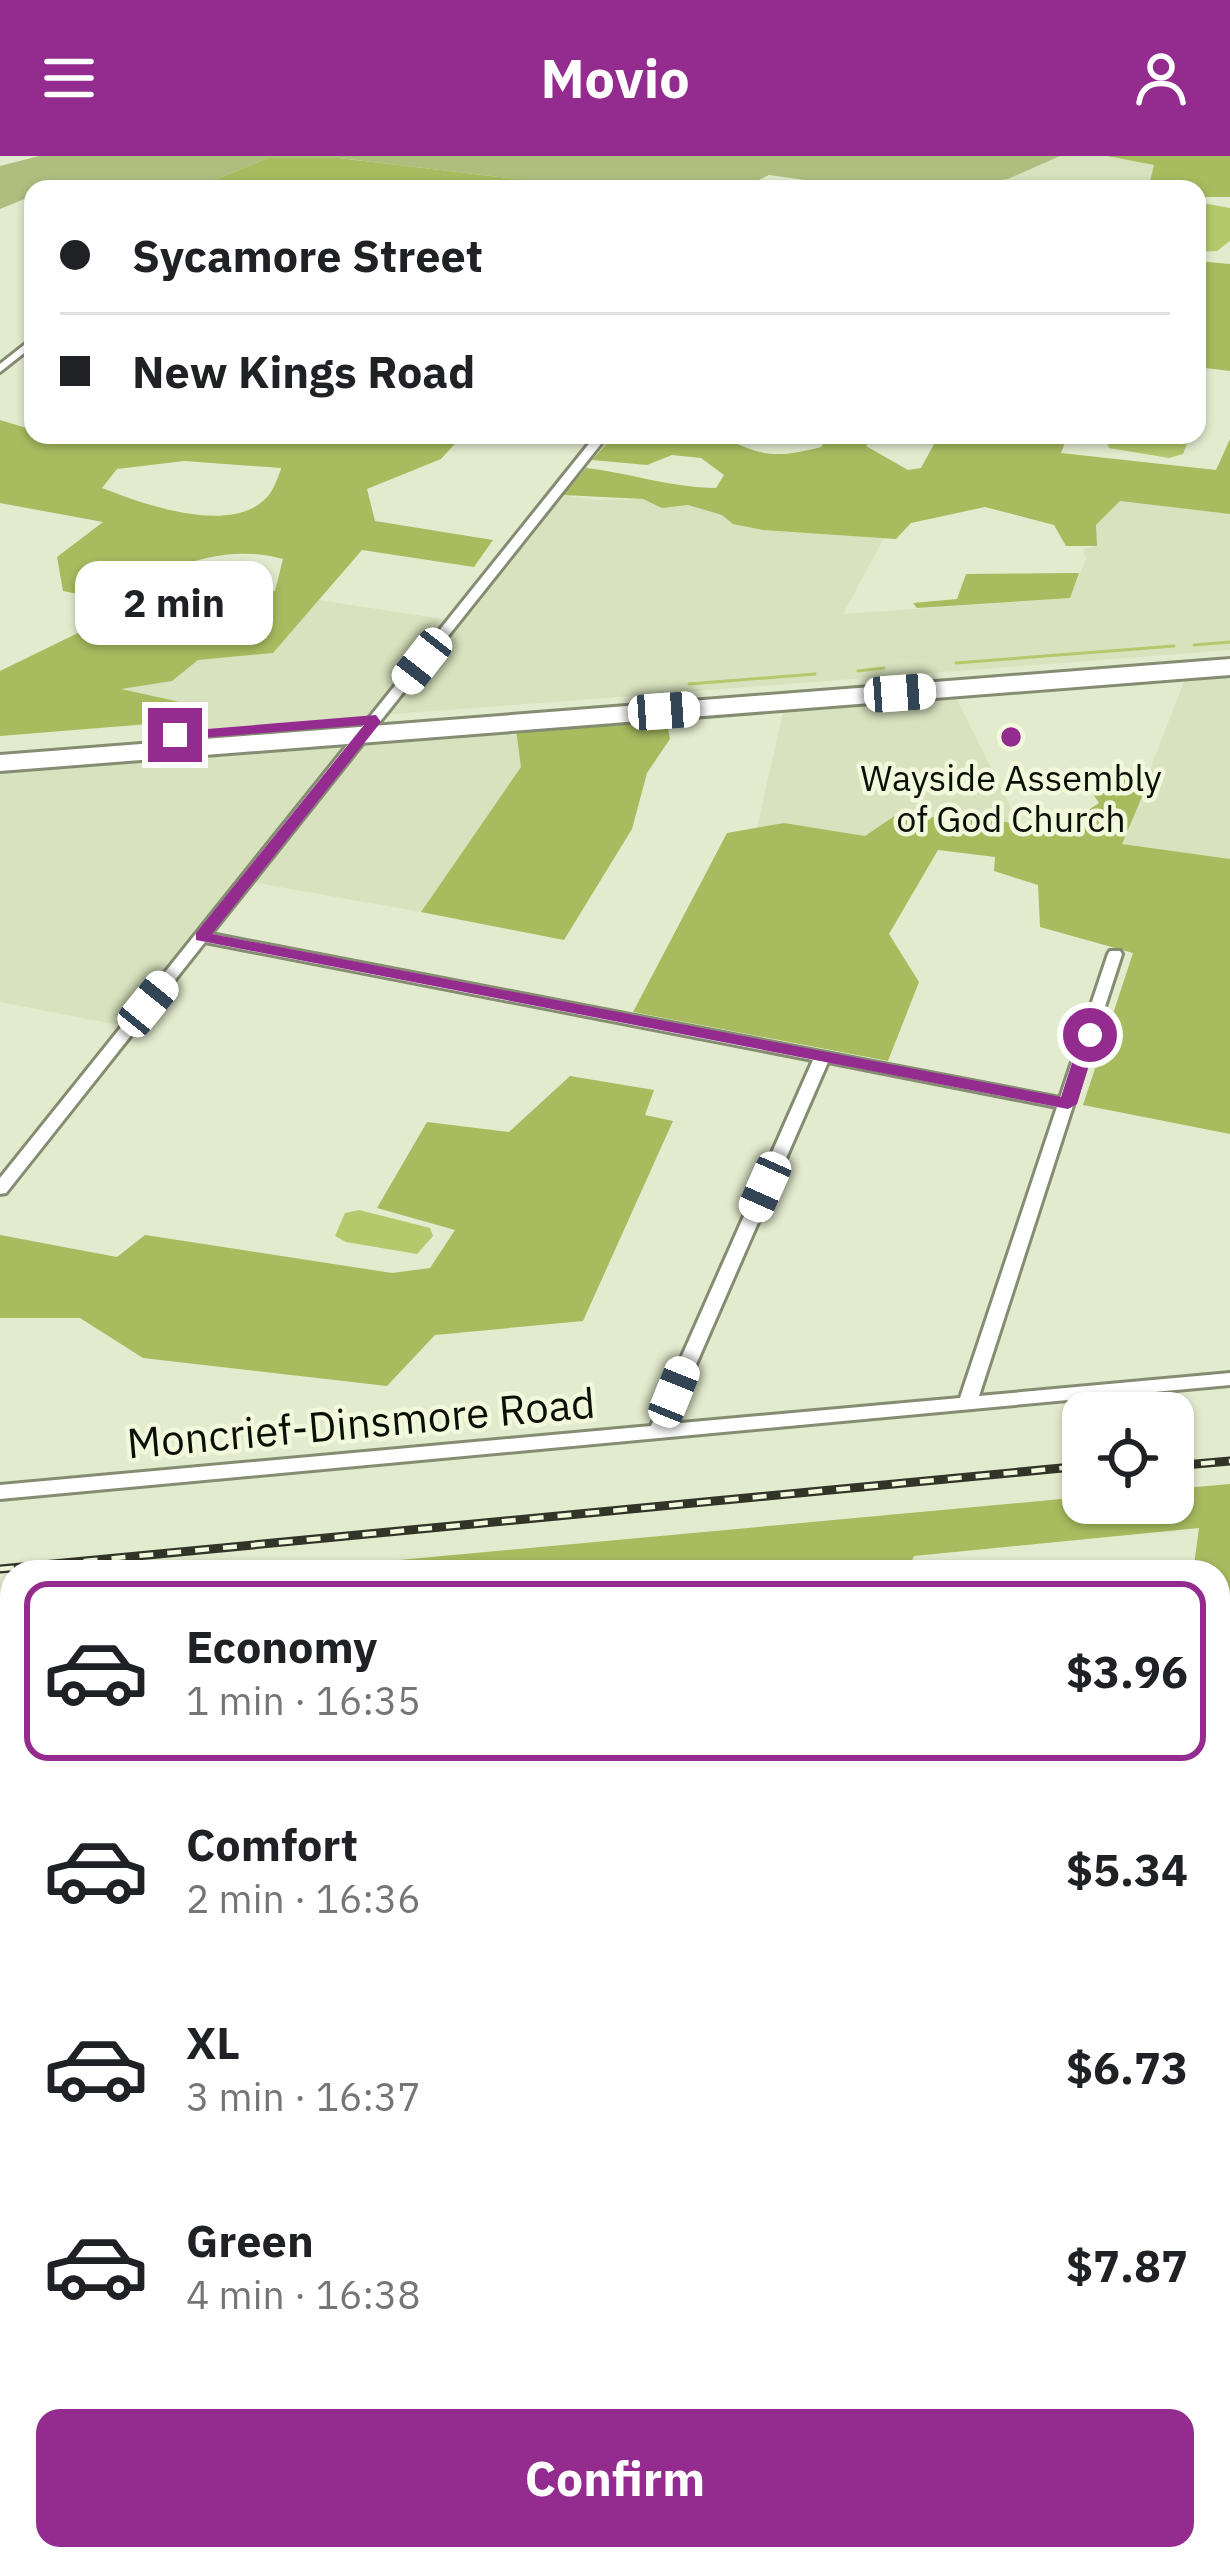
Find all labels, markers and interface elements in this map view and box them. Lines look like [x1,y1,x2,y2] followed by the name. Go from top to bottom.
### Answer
[540,43,690,113] text: Movio
[36,45,102,111] icon: menu
[1128,45,1194,111] icon: person
[132,226,483,284] text: Sycamore Street
[132,342,475,400] text: New Kings Road
[76,561,274,645] callout: 2 min
[123,577,225,628] text: 2 min
[386,622,458,700] car
[863,673,937,713] car
[627,691,701,731] car
[148,708,202,762] route end
[998,724,1024,750] marker: Wayside Assembly of God Church
[860,754,1162,842] place label: Wayside Assembly of God Church
[111,965,185,1043] car
[1063,1008,1117,1062] route start
[734,1147,796,1227] car
[644,1352,704,1432] car
[125,1375,597,1470] street label: Moncrief-Dinsmore Road
[1062,1392,1194,1524] map controls
[1062,1392,1194,1524] button: locate
[42,1617,150,1725] icon: car
[186,1617,377,1675] text: Economy
[1066,1642,1188,1700] text: $3.96
[186,1675,421,1726] text: 1 min · 16:35
[42,1815,150,1923] icon: car
[186,1815,358,1873] text: Comfort
[1066,1840,1188,1898] text: $5.34
[186,1873,421,1924] text: 2 min · 16:36
[42,2013,150,2121] icon: car
[186,2013,240,2071] text: XL
[1066,2038,1188,2096] text: $6.73
[186,2071,421,2122] text: 3 min · 16:37
[42,2211,150,2319] icon: car
[186,2211,314,2269] text: Green
[1066,2236,1188,2294] text: $7.87
[186,2269,421,2320] text: 4 min · 16:38
[36,2409,1194,2547] button: Confirm

